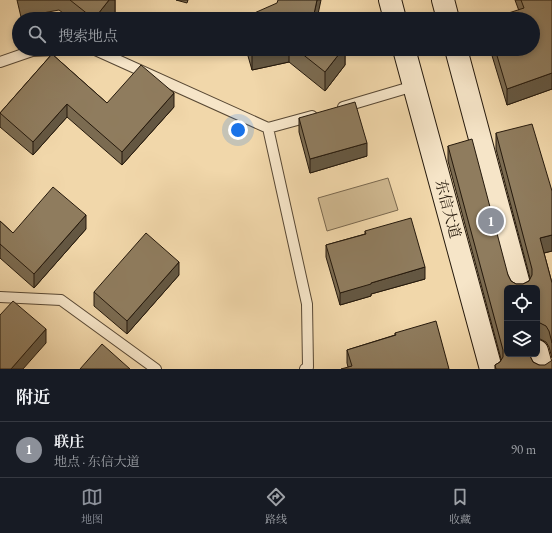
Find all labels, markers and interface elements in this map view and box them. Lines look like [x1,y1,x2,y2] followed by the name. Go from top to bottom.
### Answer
[12,12,540,56] search box
[26,23,48,45] icon: search
[58,26,118,45] text: 搜索地点
[228,120,248,140] your location
[432,177,465,240] street label: 东信大道
[478,206,504,236] pin: 1
[504,285,540,357] map controls
[504,285,540,321] button: locate
[504,321,540,357] button: layers
[16,386,50,408] text: 附近
[54,432,84,451] text: 联庄
[26,441,32,458] text: 1
[511,441,536,458] text: 90 m
[54,453,140,470] text: 地点 · 东信大道
[81,486,103,526] tab: 地图
[265,486,287,526] tab: 路线
[449,486,471,526] tab: 收藏

